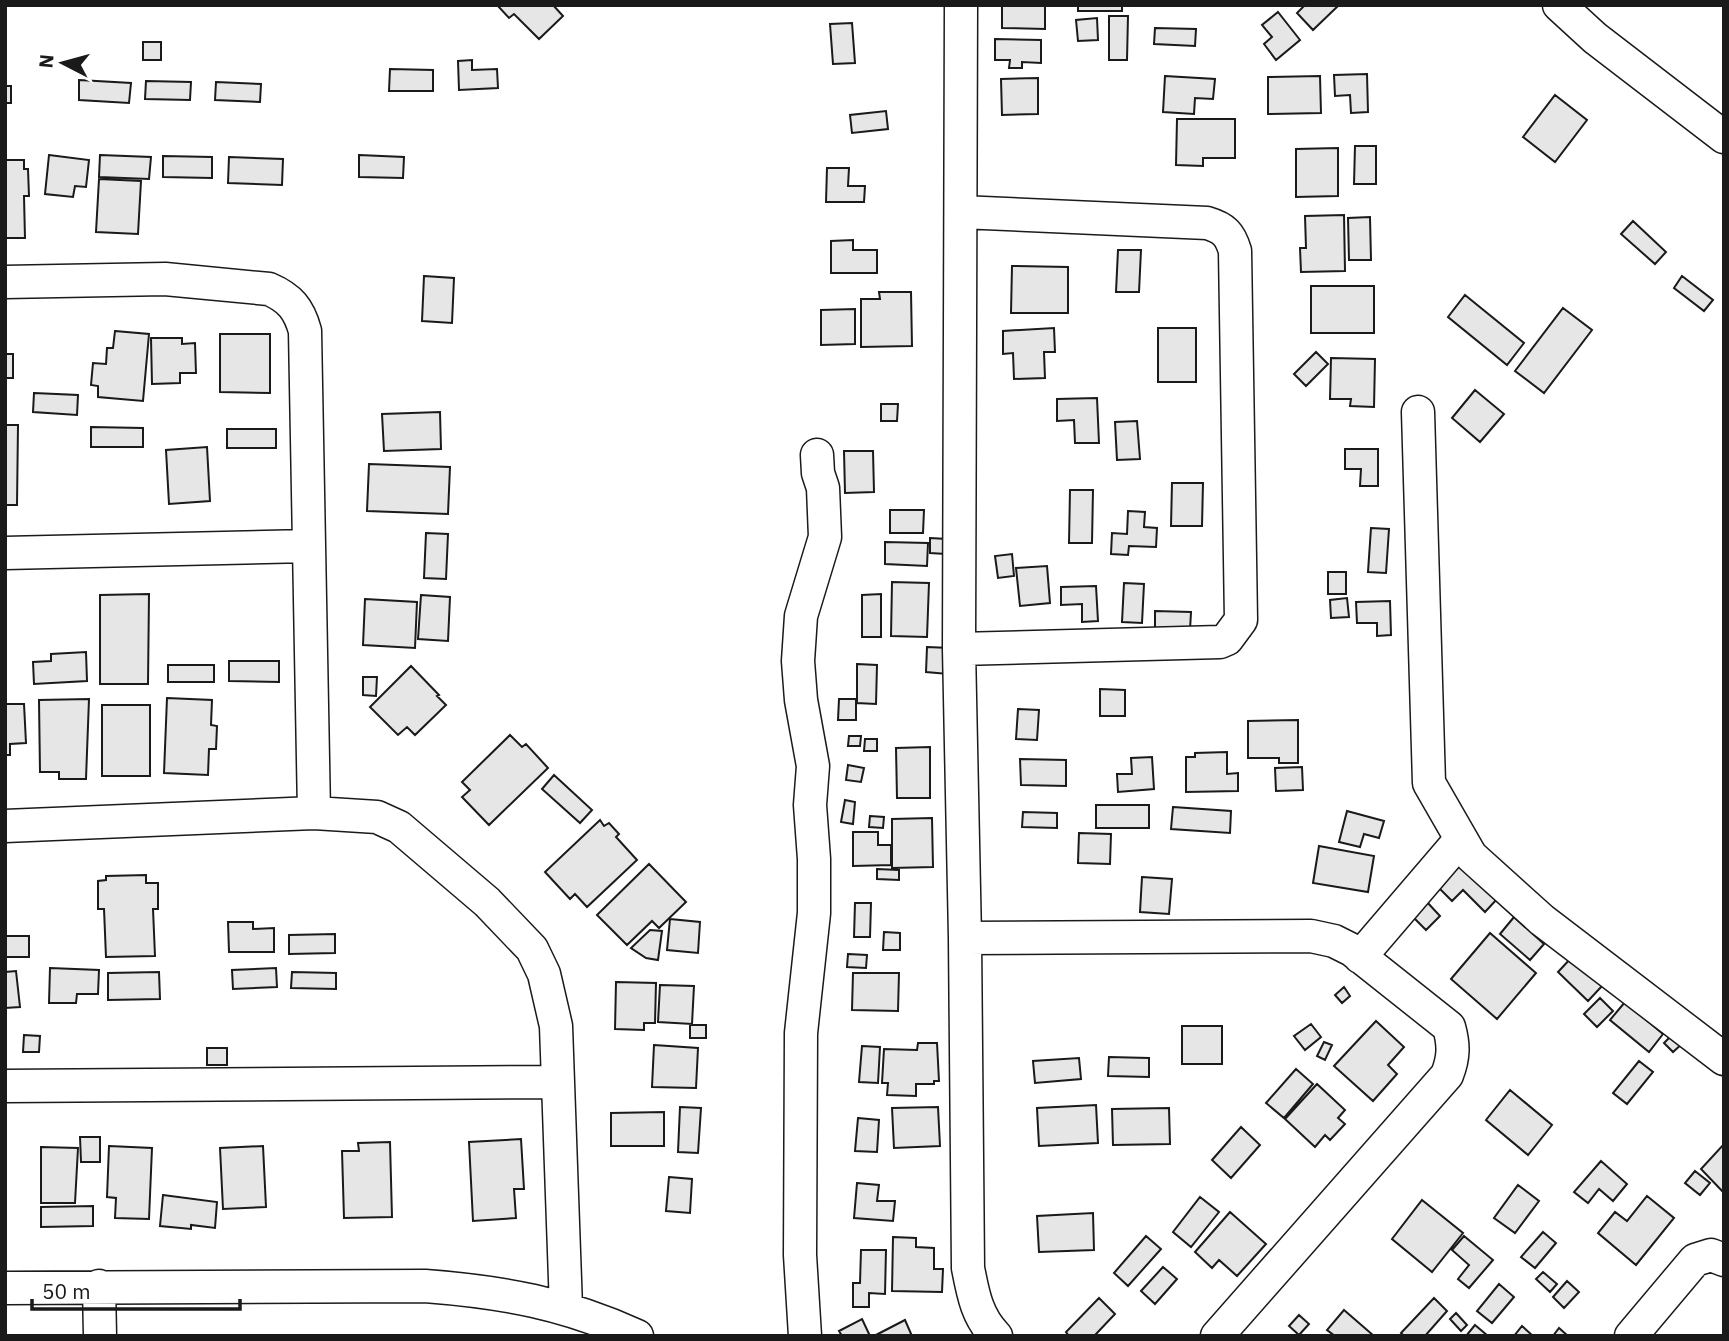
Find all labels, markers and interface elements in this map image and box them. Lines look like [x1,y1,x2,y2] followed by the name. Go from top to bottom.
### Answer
[28,28,98,98] north arrow
[33,53,59,69] text: N
[32,1268,240,1312] scale bar
[42,1277,91,1305] text: 50 m

